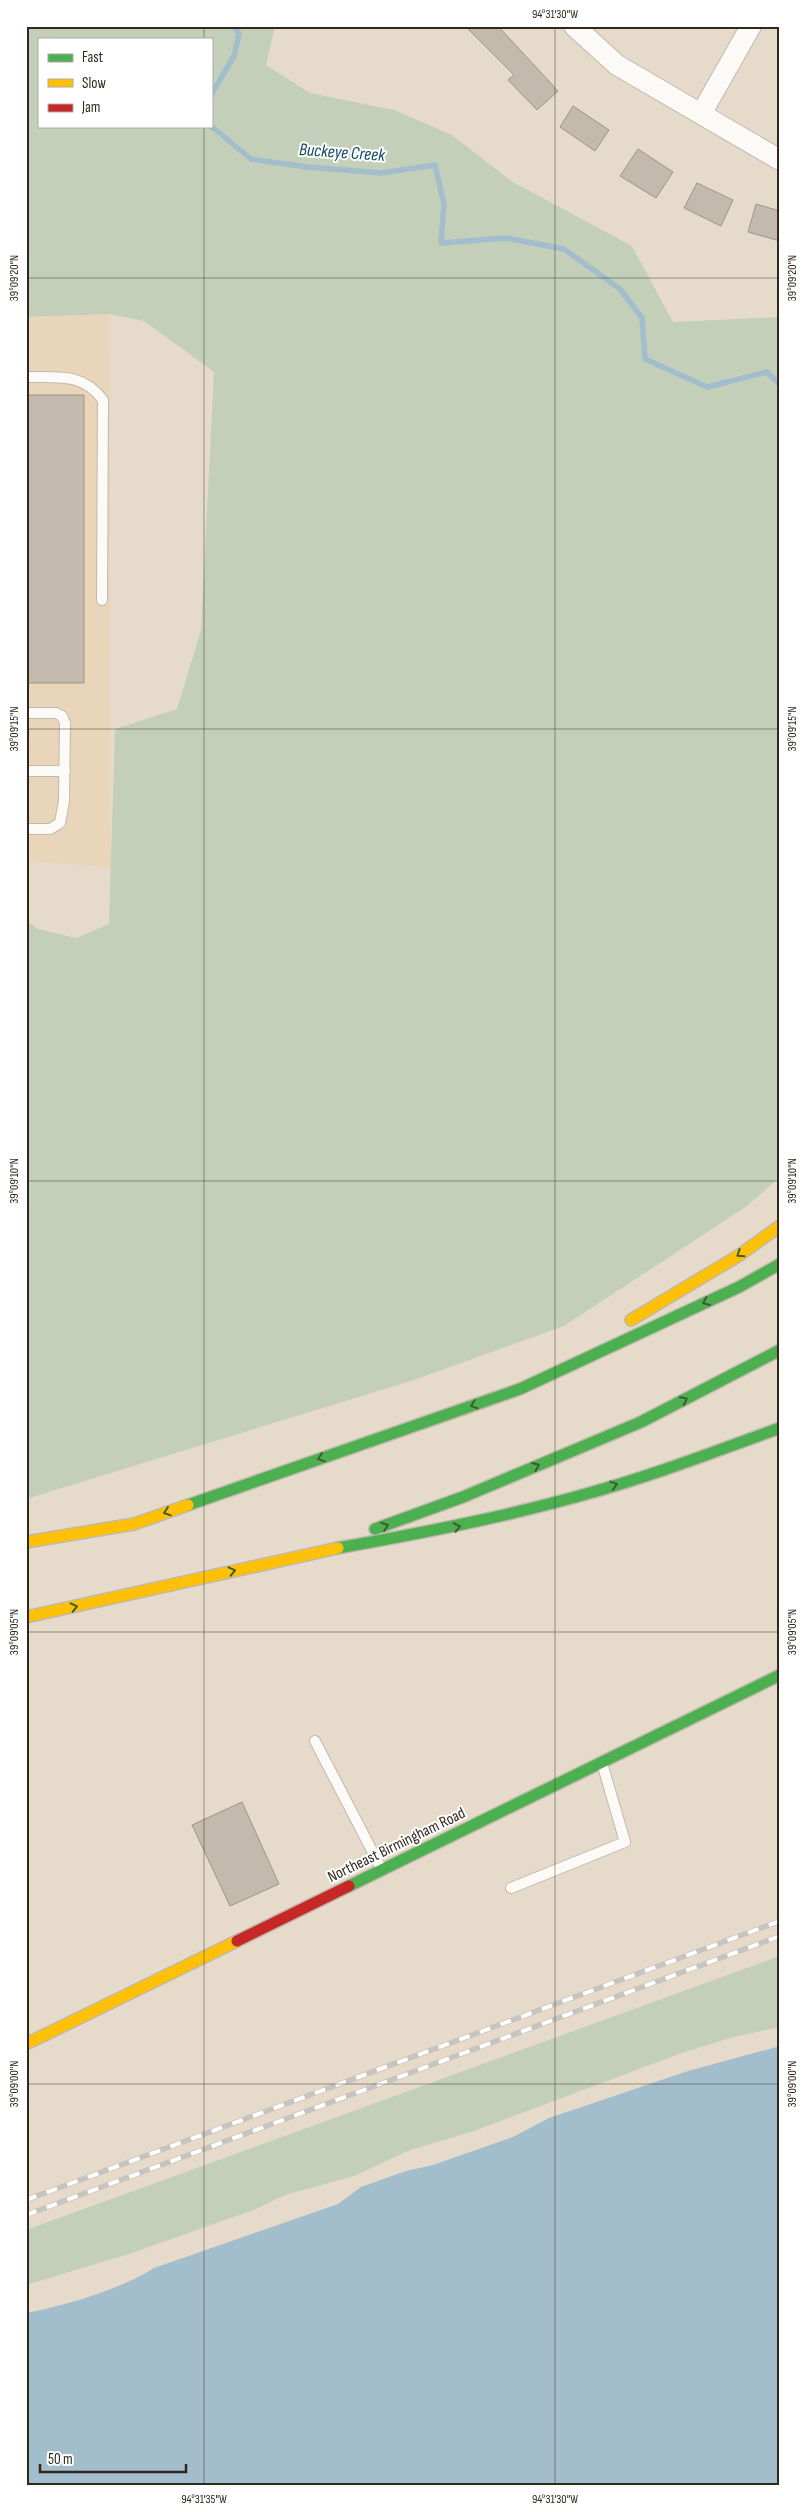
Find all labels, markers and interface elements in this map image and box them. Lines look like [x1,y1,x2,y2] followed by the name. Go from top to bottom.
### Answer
[532,7,578,22] text: 94°31'30"W
[38,38,212,128] legend
[82,48,104,67] text: Fast
[82,74,106,93] text: Slow
[81,98,100,117] text: Jam
[298,139,387,166] water label: Buckeye Creek
[7,255,22,301] text: 39°09'20"N
[785,255,800,301] text: 39°09'20"N
[7,706,22,752] text: 39°09'15"N
[785,706,800,752] text: 39°09'15"N
[7,1158,22,1204] text: 39°09'10"N
[785,1158,800,1204] text: 39°09'10"N
[736,1248,746,1257] one-way arrow
[702,1296,711,1306] one-way arrow
[679,1396,688,1406] one-way arrow
[470,1399,479,1409] one-way arrow
[317,1452,325,1462] one-way arrow
[531,1462,540,1473] one-way arrow
[610,1481,618,1491] one-way arrow
[163,1506,172,1516] one-way arrow
[380,1522,388,1532] one-way arrow
[453,1522,462,1533] one-way arrow
[228,1566,237,1577] one-way arrow
[69,1602,78,1613] one-way arrow
[7,1609,22,1655] text: 39°09'05"N
[785,1609,800,1655] text: 39°09'05"N
[325,1804,469,1887] street label: Northeast Birmingham Road
[7,2061,22,2107] text: 39°09'00"N
[785,2061,800,2107] text: 39°09'00"N
[40,2442,186,2474] scale bar
[48,2450,73,2469] text: 50 m
[181,2492,227,2507] text: 94°31'35"W
[532,2492,578,2507] text: 94°31'30"W

